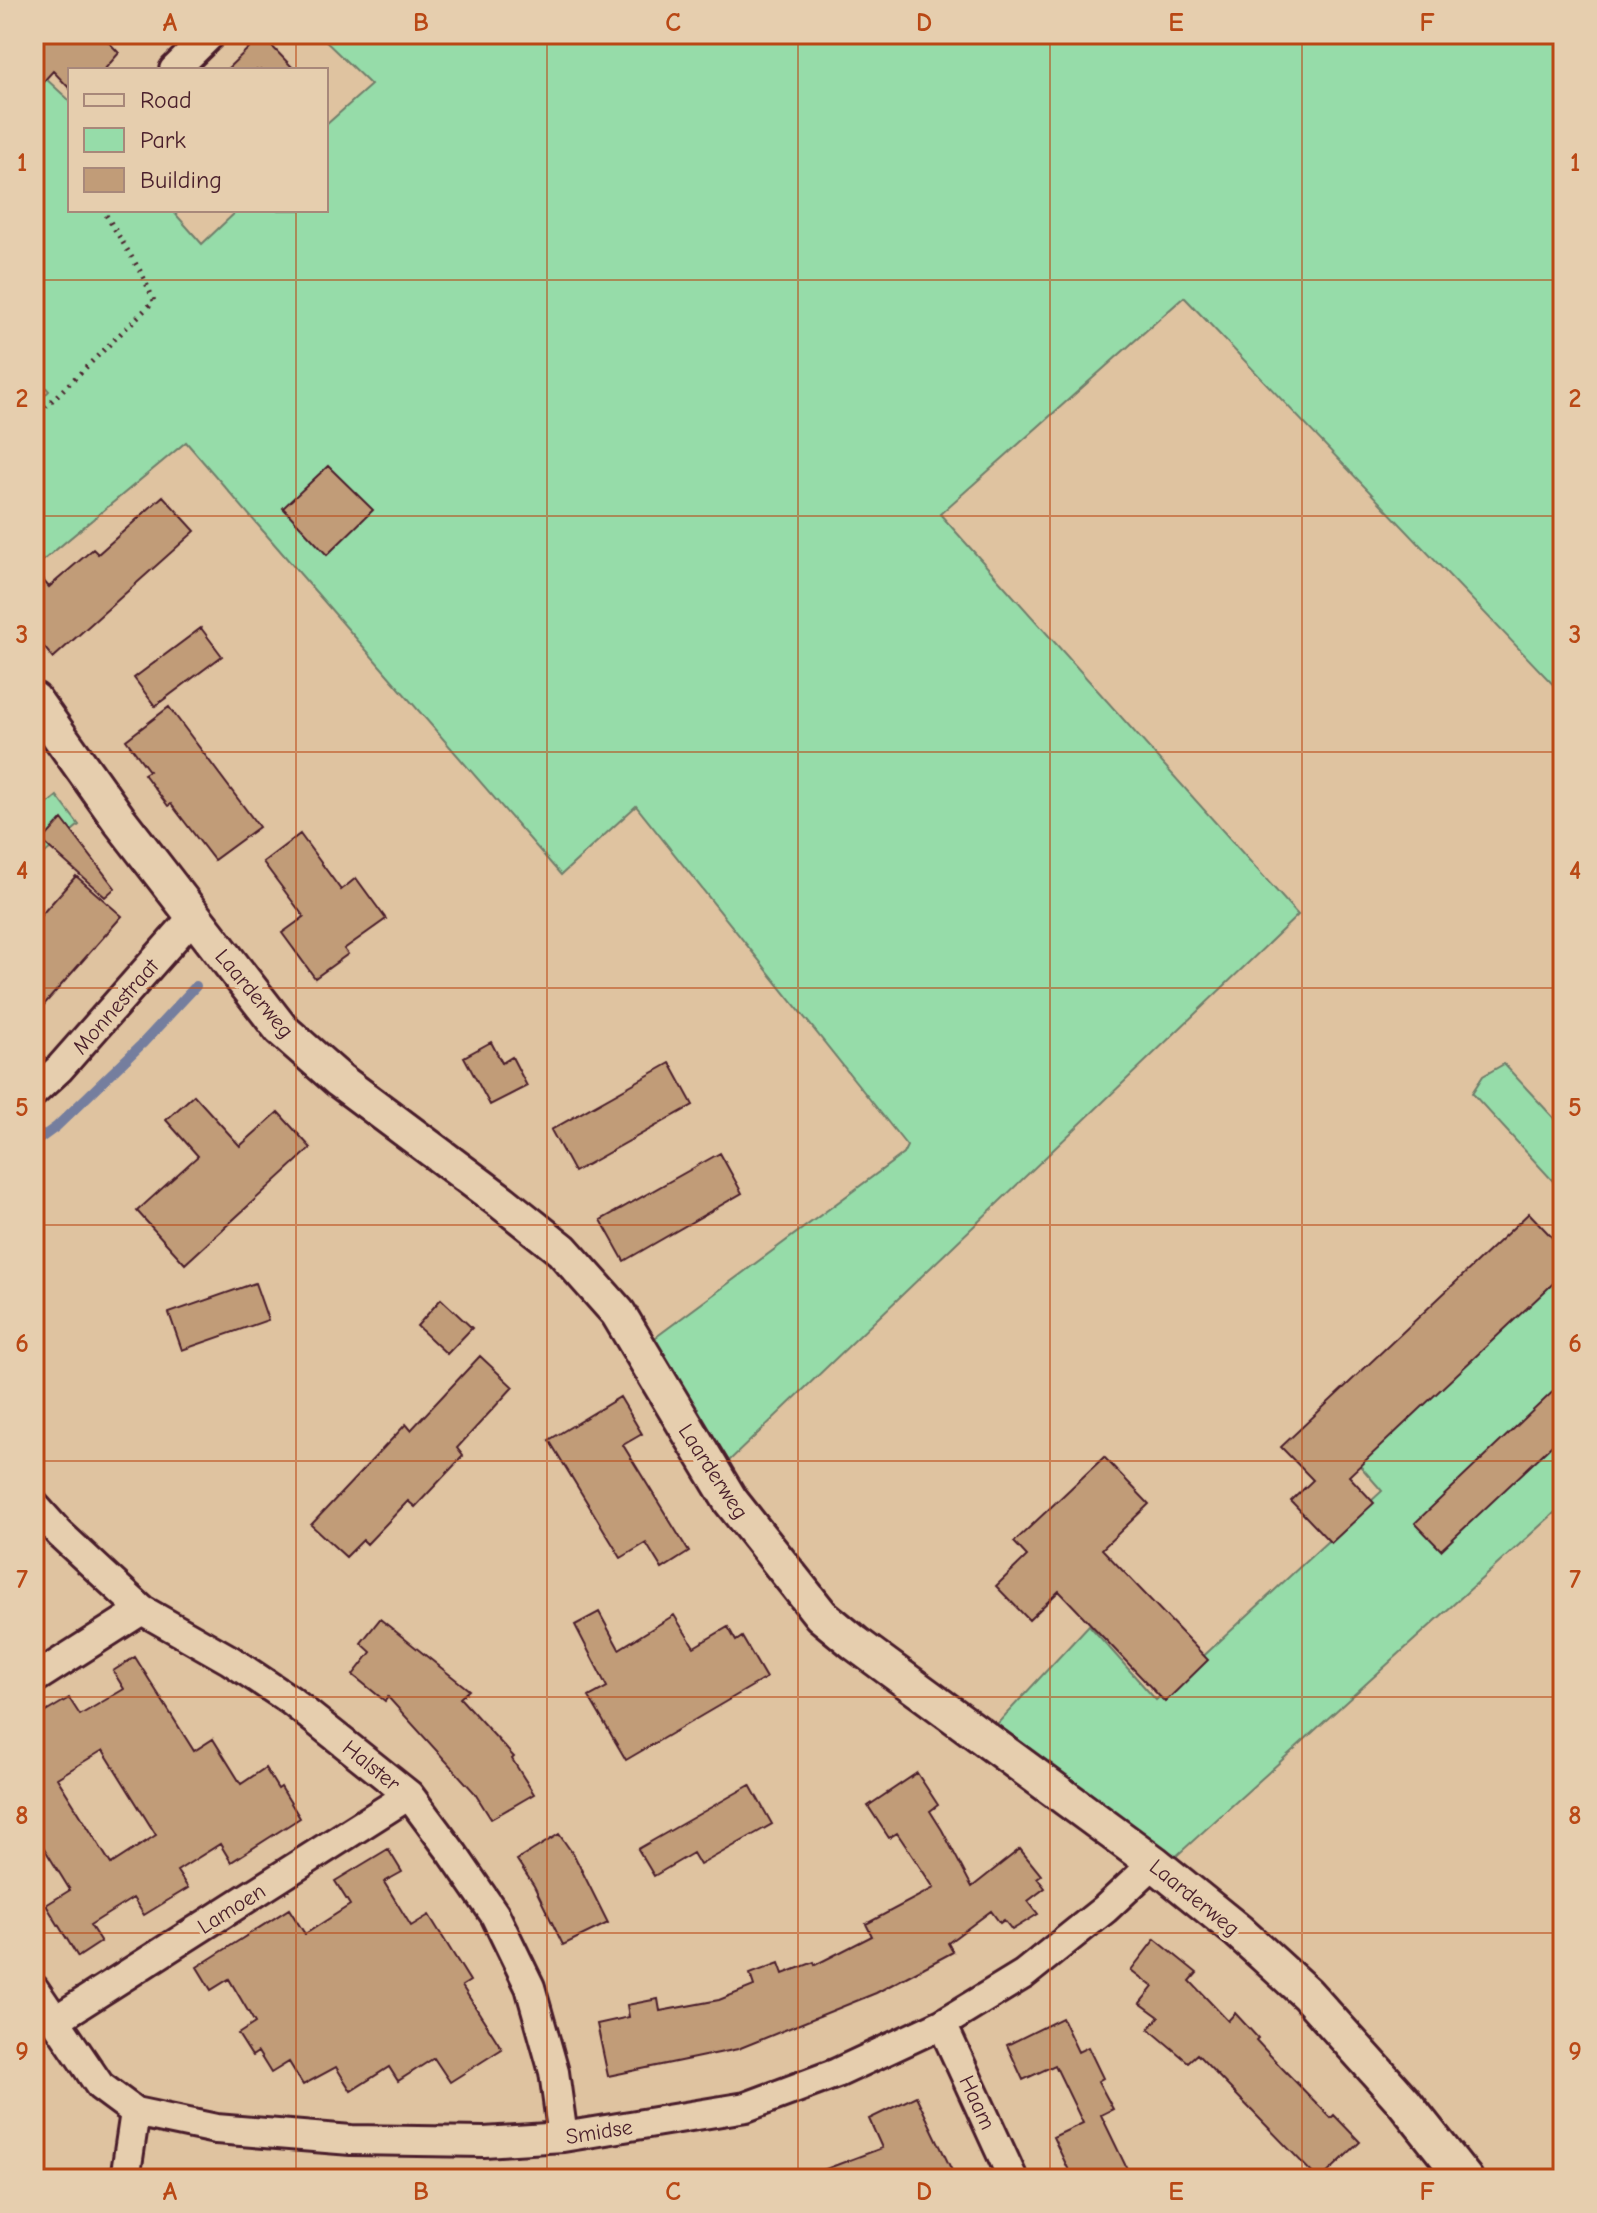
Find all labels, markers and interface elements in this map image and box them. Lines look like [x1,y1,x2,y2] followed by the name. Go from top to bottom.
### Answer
[163,8,178,38] text: A
[413,8,429,38] text: B
[665,8,681,38] text: C
[916,8,932,38] text: D
[1168,8,1184,38] text: E
[1419,8,1435,38] text: F
[68,68,328,212] legend
[140,86,192,114] text: Road
[140,126,186,154] text: Park
[17,148,27,178] text: 1
[1570,148,1580,178] text: 1
[140,166,222,194] text: Building
[16,384,28,414] text: 2
[1569,384,1581,414] text: 2
[16,620,28,650] text: 3
[1569,620,1581,650] text: 3
[16,856,28,886] text: 4
[1569,856,1581,886] text: 4
[209,944,299,1043] street label: Laarderweg
[67,953,165,1060] street label: Monnestraat
[15,1093,29,1123] text: 5
[1568,1093,1582,1123] text: 5
[15,1329,29,1359] text: 6
[1568,1329,1582,1359] text: 6
[673,1419,754,1524] street label: Laarderweg
[16,1565,28,1595] text: 7
[1569,1565,1581,1595] text: 7
[337,1735,406,1797] street label: Halster
[15,1801,29,1831] text: 8
[1568,1801,1582,1831] text: 8
[1144,1854,1245,1942] street label: Laarderweg
[193,1878,270,1940] street label: Lamoen
[15,2037,29,2067] text: 9
[1568,2037,1582,2067] text: 9
[953,2071,1001,2134] street label: Haam
[564,2114,634,2150] street label: Smidse
[163,2177,178,2207] text: A
[413,2177,429,2207] text: B
[665,2177,681,2207] text: C
[916,2177,932,2207] text: D
[1168,2177,1184,2207] text: E
[1419,2177,1435,2207] text: F

